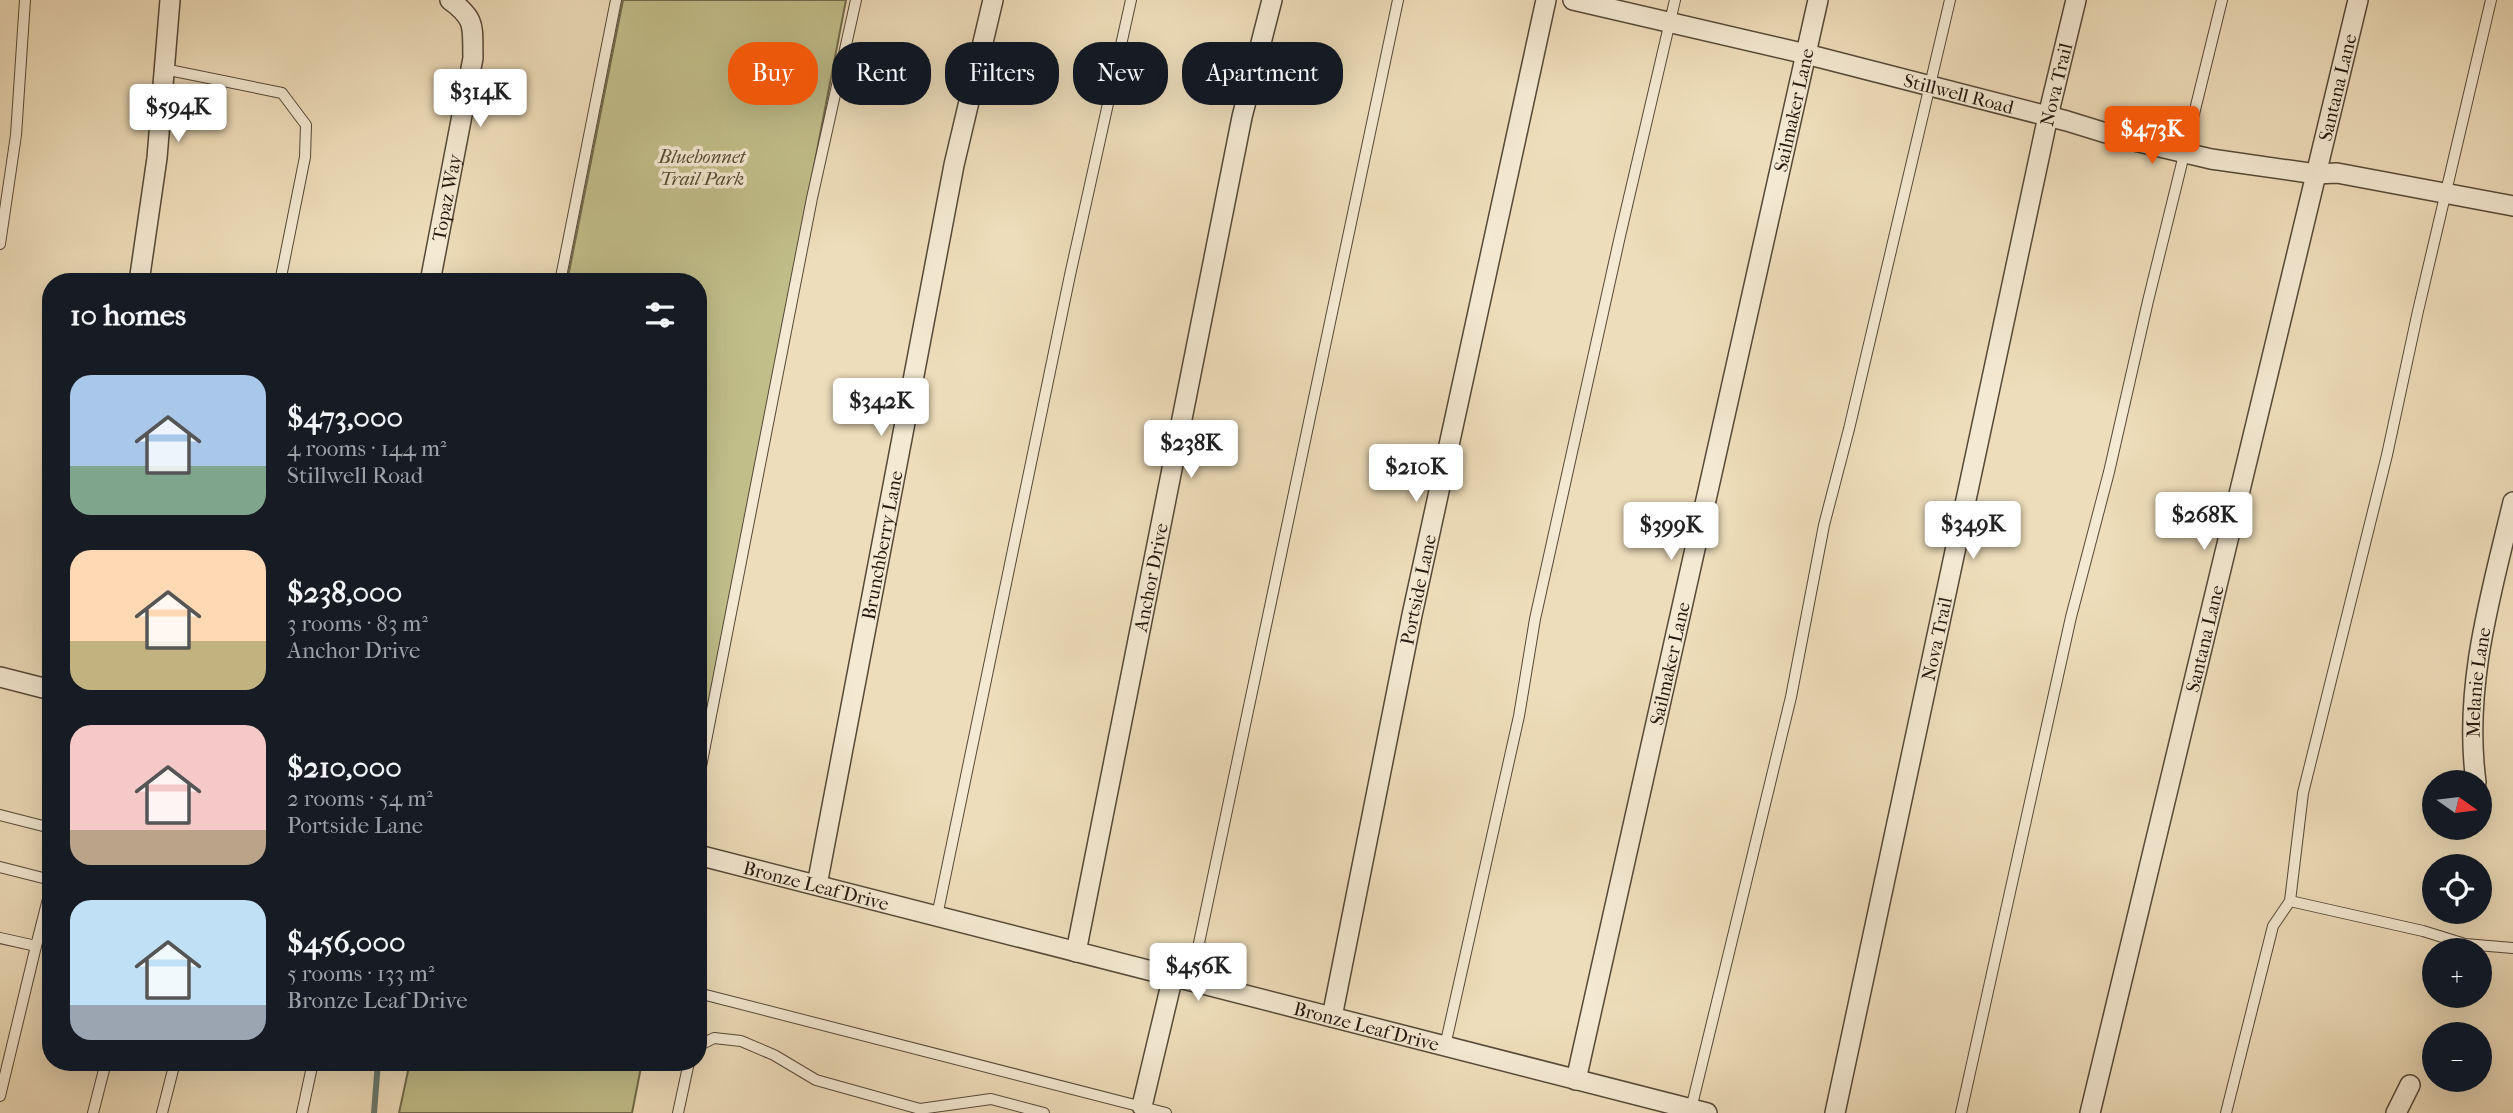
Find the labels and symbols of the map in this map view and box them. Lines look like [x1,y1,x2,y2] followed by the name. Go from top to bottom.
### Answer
[2314,32,2361,143] street label: Santana Lane
[2036,41,2077,128] street label: Nova Trail
[1770,46,1819,174] street label: Sailmaker Lane
[431,69,529,129] pin: $314K
[1901,70,2017,119] street label: Stillwell Road
[129,85,227,144] pin: $594K
[2103,106,2201,166] pin: $473K
[658,146,747,190] park label: Bluebonnet Trail Park
[428,151,466,243] street label: Topaz Way
[832,378,930,438] pin: $342K
[1142,420,1240,480] pin: $238K
[1367,444,1465,504] pin: $210K
[858,469,908,622] street label: Brunchberry Lane
[2155,492,2253,552] pin: $268K
[1924,502,2022,561] pin: $349K
[1622,503,1720,562] pin: $399K
[1130,521,1173,635] street label: Anchor Drive
[1396,532,1441,647] street label: Portside Lane
[2182,583,2229,695] street label: Santana Lane
[1918,595,1957,683] street label: Nova Trail
[1646,600,1695,727] street label: Sailmaker Lane
[2463,625,2496,738] street label: Melanie Lane
[2422,770,2492,840] north arrow
[741,857,891,915] street label: Bronze Leaf Drive
[1149,944,1247,1003] pin: $456K
[1291,998,1441,1056] street label: Bronze Leaf Drive

